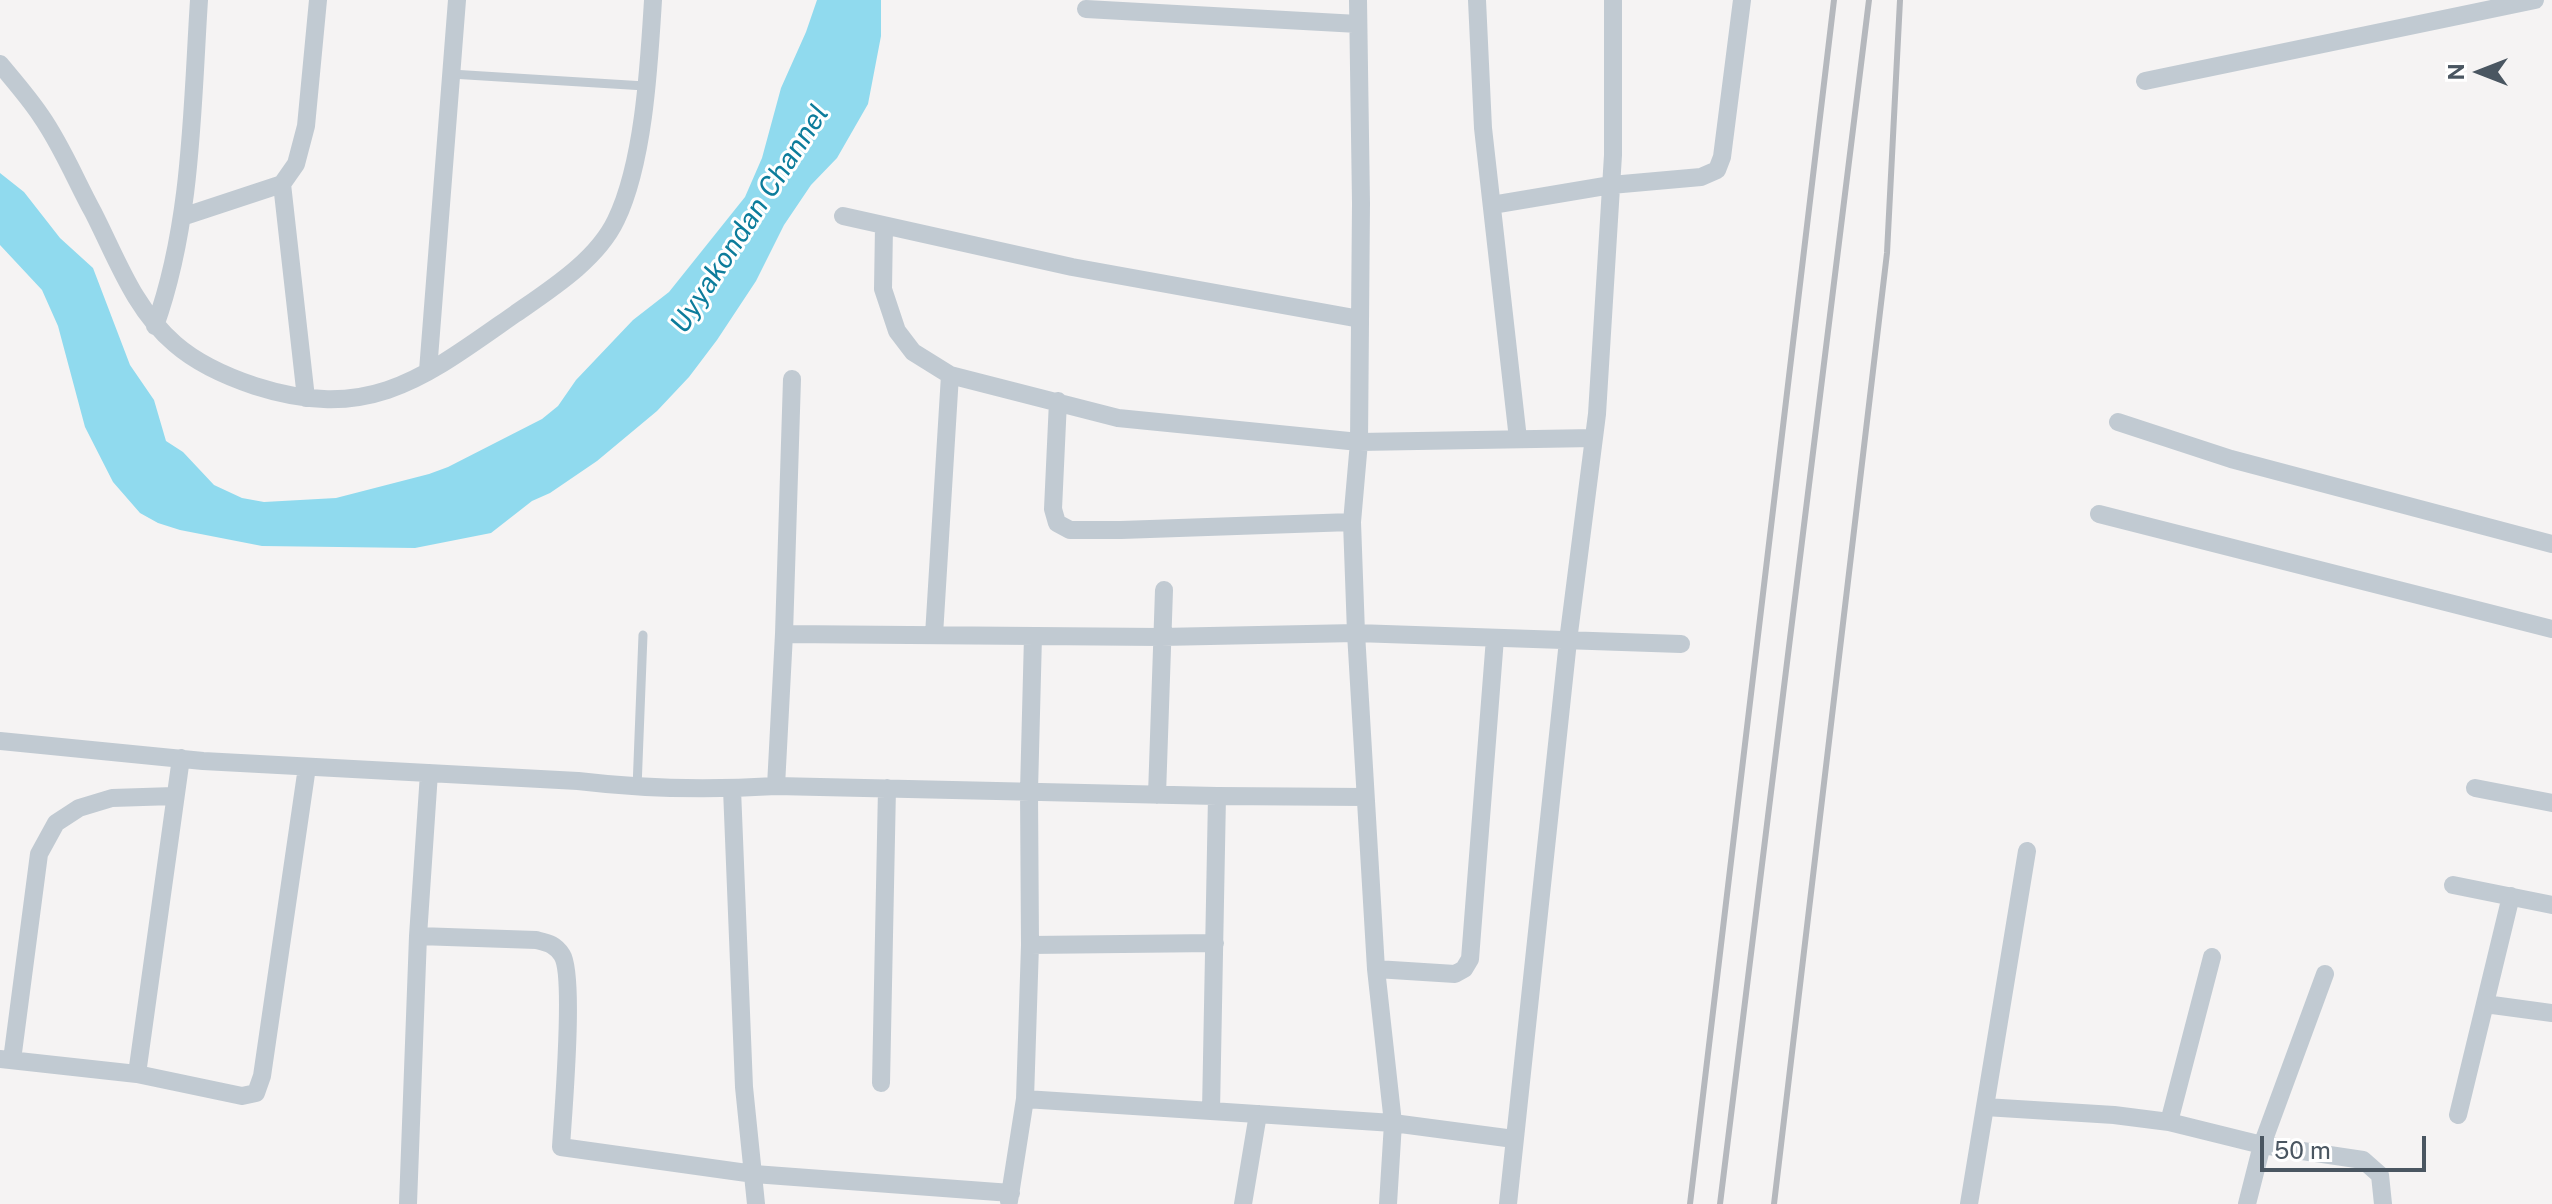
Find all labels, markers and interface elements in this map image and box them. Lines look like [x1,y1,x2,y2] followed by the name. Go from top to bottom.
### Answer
[2440,32,2520,112] north arrow
[2443,63,2469,81] text: N
[664,99,836,339] water label: Uyyakondan Channel
[2264,1120,2430,1170] scale bar
[2274,1136,2331,1164] text: 50 m

